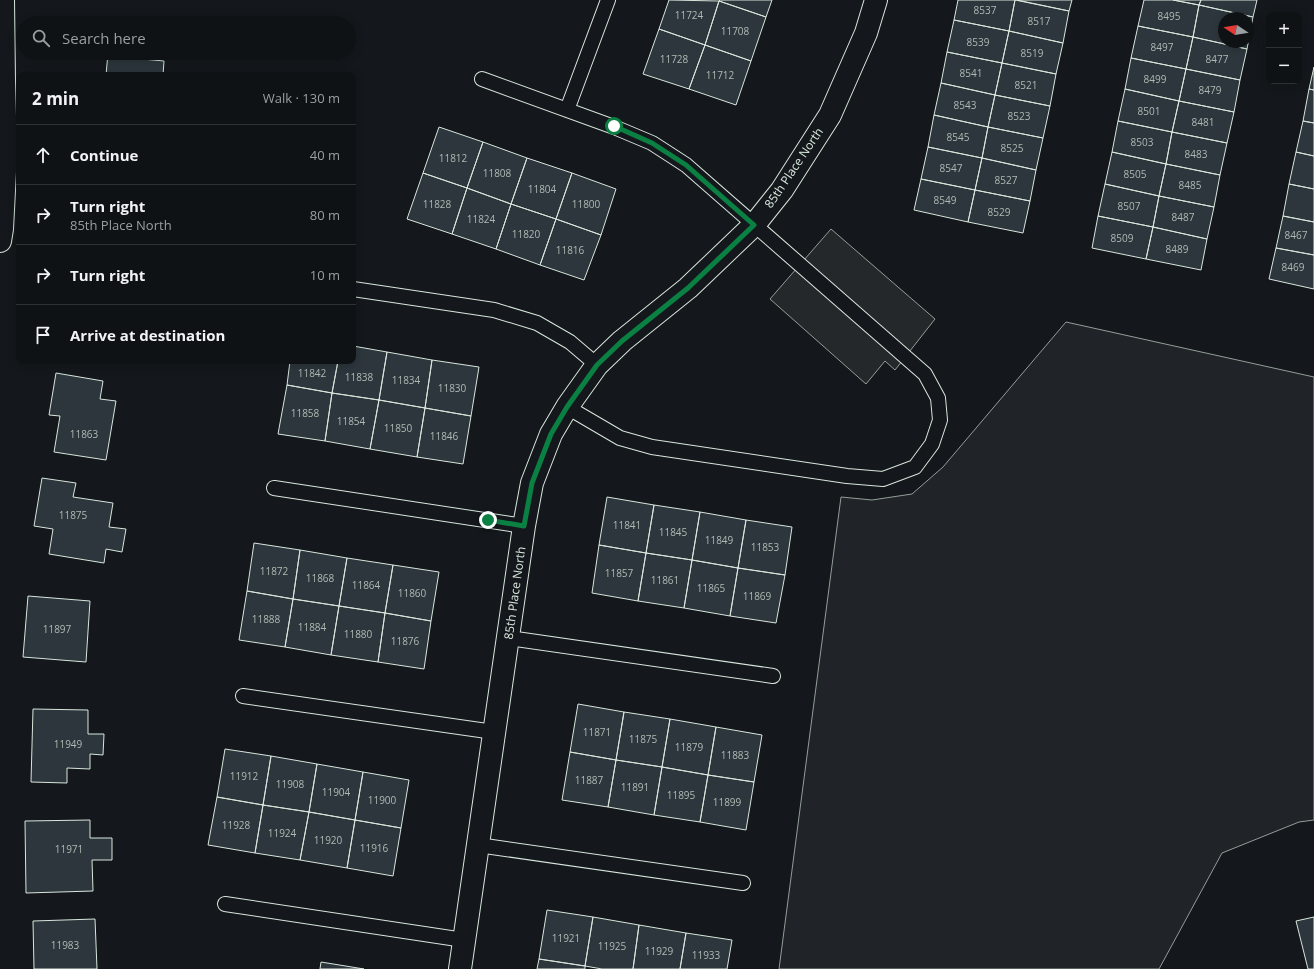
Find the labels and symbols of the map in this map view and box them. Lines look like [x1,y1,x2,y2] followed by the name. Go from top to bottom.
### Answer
[974,3,997,17] house number: 8537
[675,8,704,22] house number: 11724
[1158,9,1181,23] house number: 8495
[1218,12,1254,48] north arrow
[1028,14,1051,28] house number: 8517
[721,24,750,38] house number: 11708
[967,35,990,49] house number: 8539
[1151,40,1174,54] house number: 8497
[1021,46,1044,60] house number: 8519
[660,52,689,66] house number: 11728
[1206,52,1229,66] house number: 8477
[960,66,982,80] house number: 8541
[706,68,735,82] house number: 11712
[1144,72,1167,86] house number: 8499
[1015,78,1037,92] house number: 8521
[1199,83,1222,97] house number: 8479
[954,98,977,112] house number: 8543
[1138,104,1160,118] house number: 8501
[1008,109,1031,123] house number: 8523
[1192,115,1214,129] house number: 8481
[605,117,623,135] route start
[760,124,827,211] street label: 85th Place North
[947,130,970,144] house number: 8545
[1131,135,1154,149] house number: 8503
[1001,141,1024,155] house number: 8525
[1185,147,1208,161] house number: 8483
[439,151,468,165] house number: 11812
[940,161,963,175] house number: 8547
[483,166,512,180] house number: 11808
[1124,167,1147,181] house number: 8505
[995,173,1018,187] house number: 8527
[1179,178,1202,192] house number: 8485
[528,182,557,196] house number: 11804
[934,193,957,207] house number: 8549
[423,197,452,211] house number: 11828
[572,197,601,211] house number: 11800
[1118,199,1141,213] house number: 8507
[988,205,1011,219] house number: 8529
[1172,210,1195,224] house number: 8487
[467,212,496,226] house number: 11824
[512,227,541,241] house number: 11820
[1285,228,1308,242] house number: 8467
[1111,231,1134,245] house number: 8509
[1166,242,1189,256] house number: 8489
[556,243,585,257] house number: 11816
[1282,260,1305,274] house number: 8469
[298,366,327,380] house number: 11842
[345,370,374,384] house number: 11838
[392,373,421,387] house number: 11834
[438,381,467,395] house number: 11830
[291,406,320,420] house number: 11858
[337,414,366,428] house number: 11854
[384,421,413,435] house number: 11850
[70,427,99,441] house number: 11863
[430,429,459,443] house number: 11846
[59,508,88,522] house number: 11875
[479,511,497,529] route end
[613,518,641,532] house number: 11841
[659,525,688,539] house number: 11845
[705,533,734,547] house number: 11849
[751,540,780,554] house number: 11853
[500,545,529,641] street label: 85th Place North
[260,564,289,578] house number: 11872
[605,566,634,580] house number: 11857
[306,571,335,585] house number: 11868
[651,573,679,587] house number: 11861
[352,578,381,592] house number: 11864
[697,581,726,595] house number: 11865
[398,586,427,600] house number: 11860
[743,589,772,603] house number: 11869
[252,612,281,626] house number: 11888
[298,620,327,634] house number: 11884
[43,622,72,636] house number: 11897
[344,627,373,641] house number: 11880
[391,634,420,648] house number: 11876
[583,725,611,739] house number: 11871
[629,732,658,746] house number: 11875
[54,737,83,751] house number: 11949
[675,740,704,754] house number: 11879
[721,748,750,762] house number: 11883
[230,769,259,783] house number: 11912
[575,773,604,787] house number: 11887
[276,777,305,791] house number: 11908
[621,780,649,794] house number: 11891
[322,785,351,799] house number: 11904
[667,788,696,802] house number: 11895
[368,793,397,807] house number: 11900
[713,795,742,809] house number: 11899
[222,818,251,832] house number: 11928
[268,826,297,840] house number: 11924
[314,833,343,847] house number: 11920
[360,841,389,855] house number: 11916
[55,842,83,856] house number: 11971
[552,931,580,945] house number: 11921
[51,938,80,952] house number: 11983
[598,939,627,953] house number: 11925
[645,944,674,958] house number: 11929
[692,948,721,962] house number: 11933

